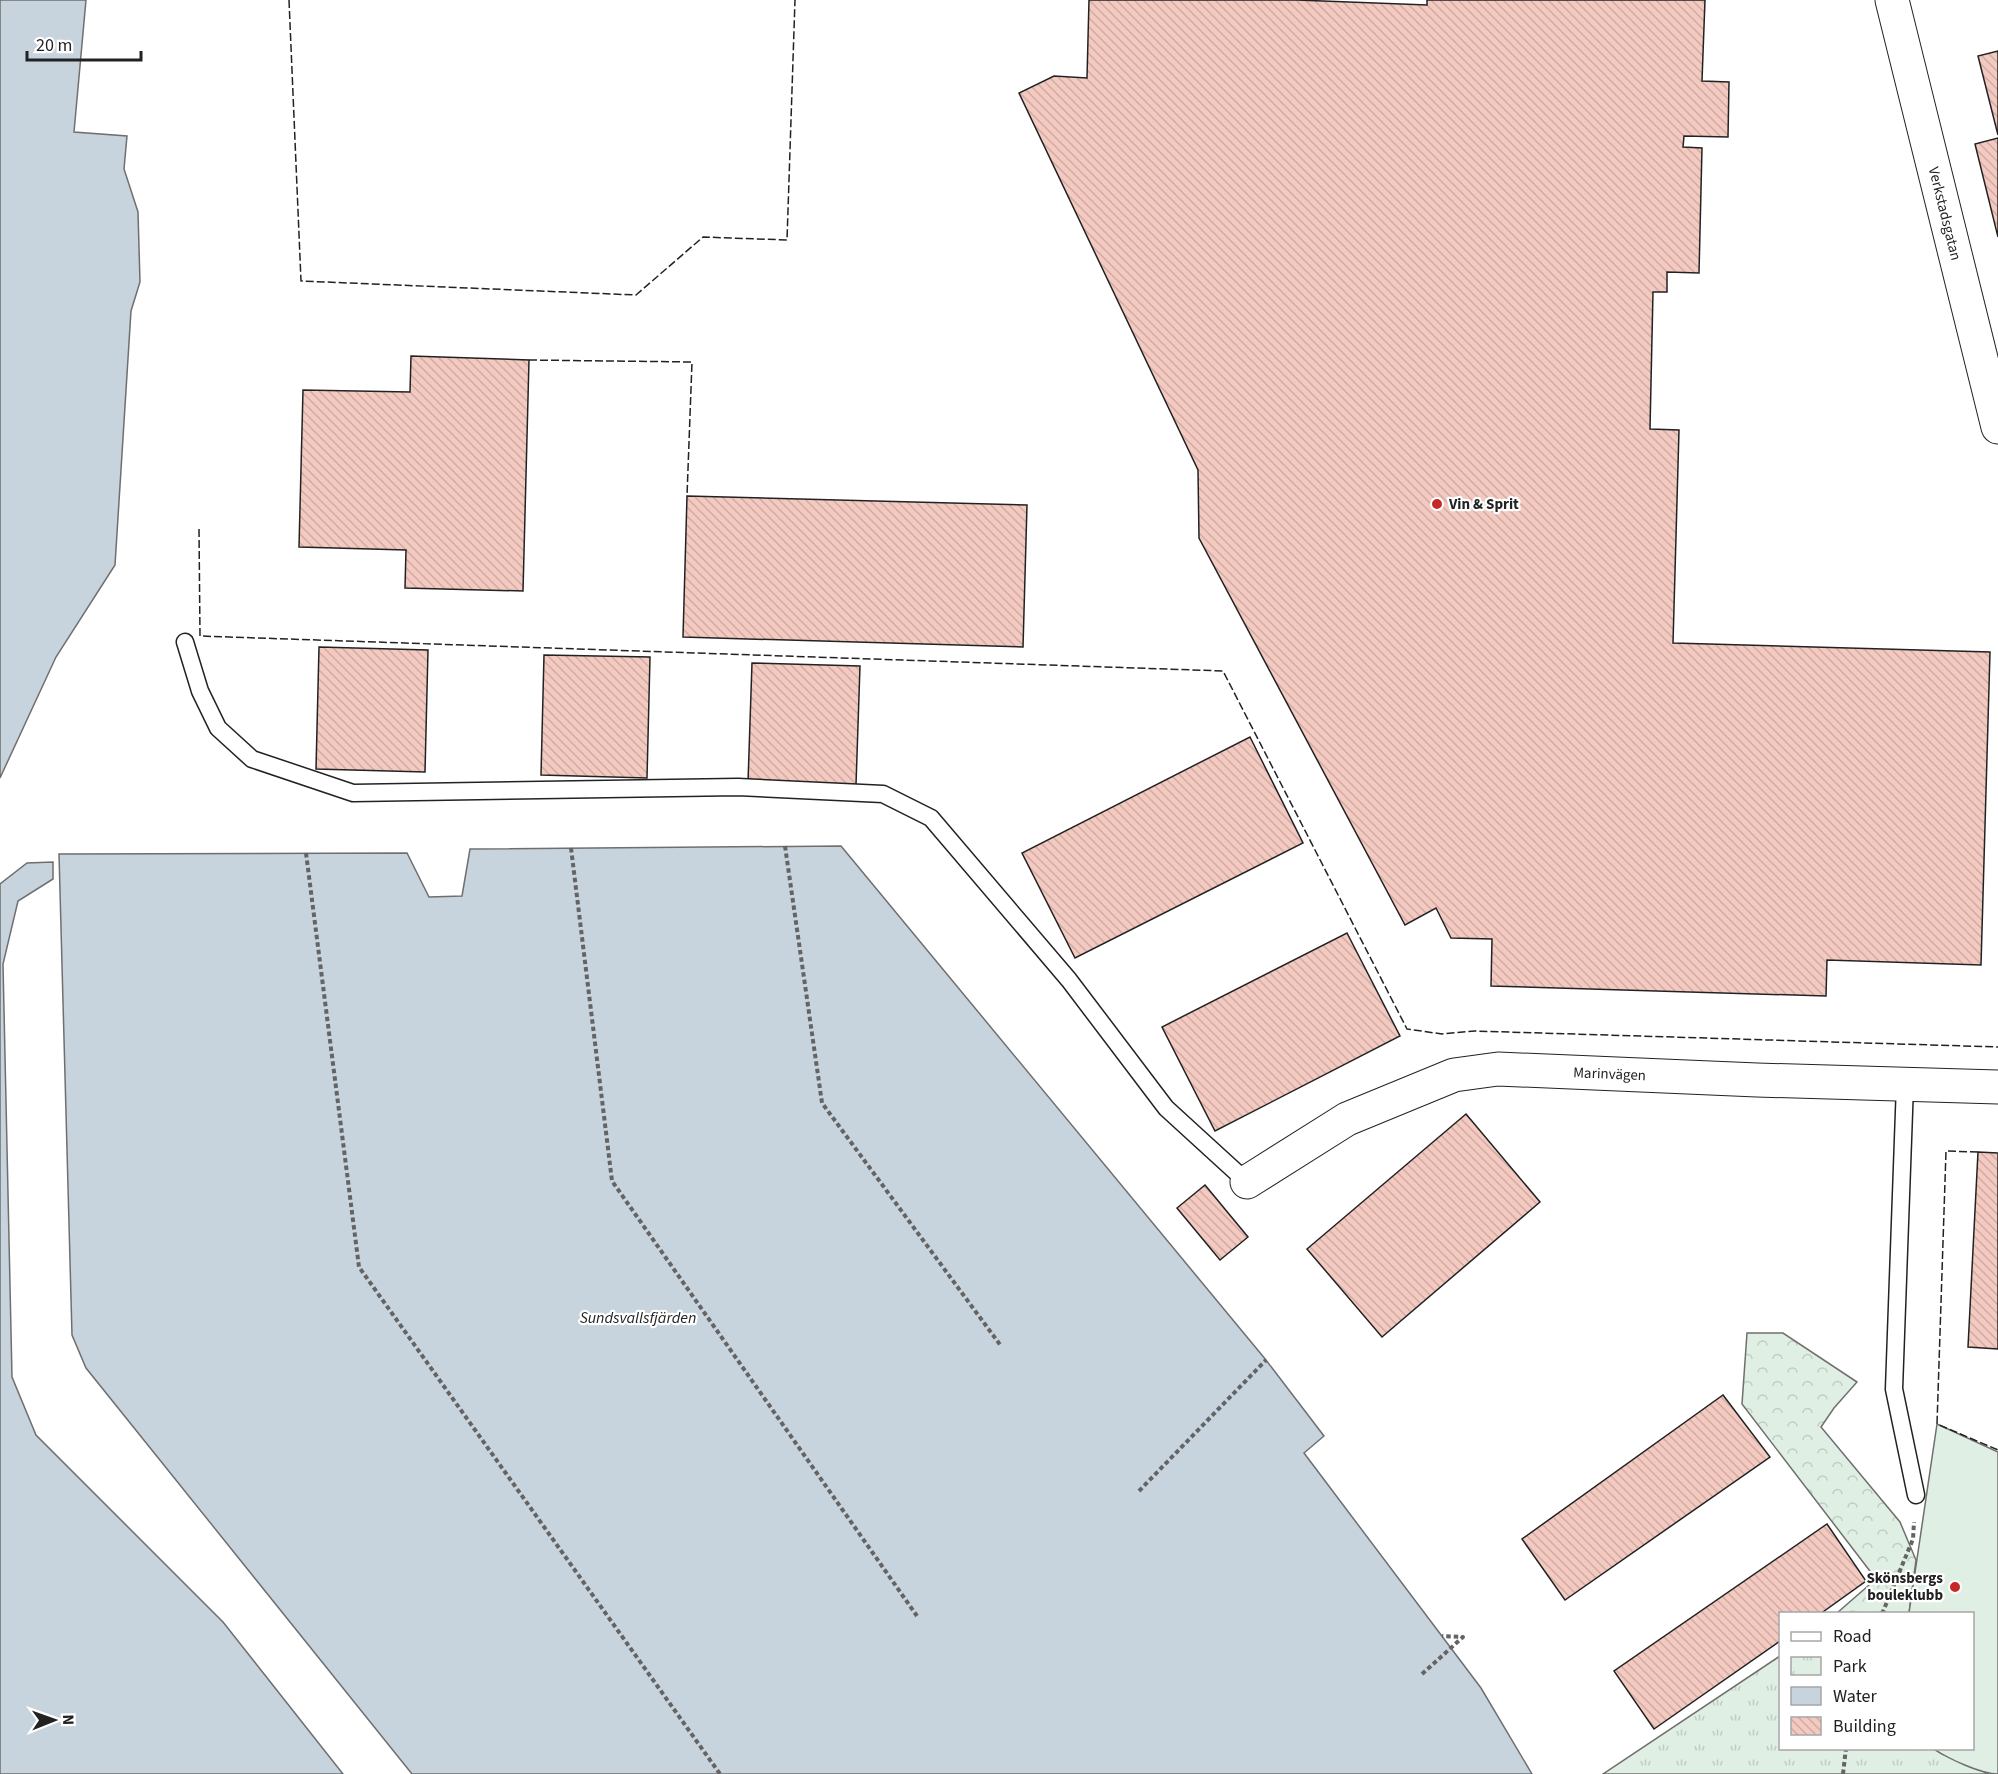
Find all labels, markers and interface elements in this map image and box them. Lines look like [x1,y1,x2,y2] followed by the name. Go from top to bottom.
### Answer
[27,24,141,62] scale bar
[36,33,72,58] text: 20 m
[1923,164,1967,263] street label: Verkstadsgatan
[1448,494,1519,515] place label: Vin & Sprit
[1430,497,1444,511] marker: Vin & Sprit
[1573,1062,1646,1086] street label: Marinvägen
[580,1307,696,1329] water label: Sundsvallsfjärden
[1866,1568,1943,1606] place label: Skönsbergs bouleklubb
[1948,1580,1962,1594] marker: Skönsbergs bouleklubb
[1779,1612,1974,1750] legend
[1833,1624,1872,1649] text: Road
[1833,1654,1867,1679] text: Park
[1833,1684,1877,1709] text: Water
[24,1690,84,1750] north arrow
[57,1714,79,1725] text: N
[1833,1714,1896,1739] text: Building

